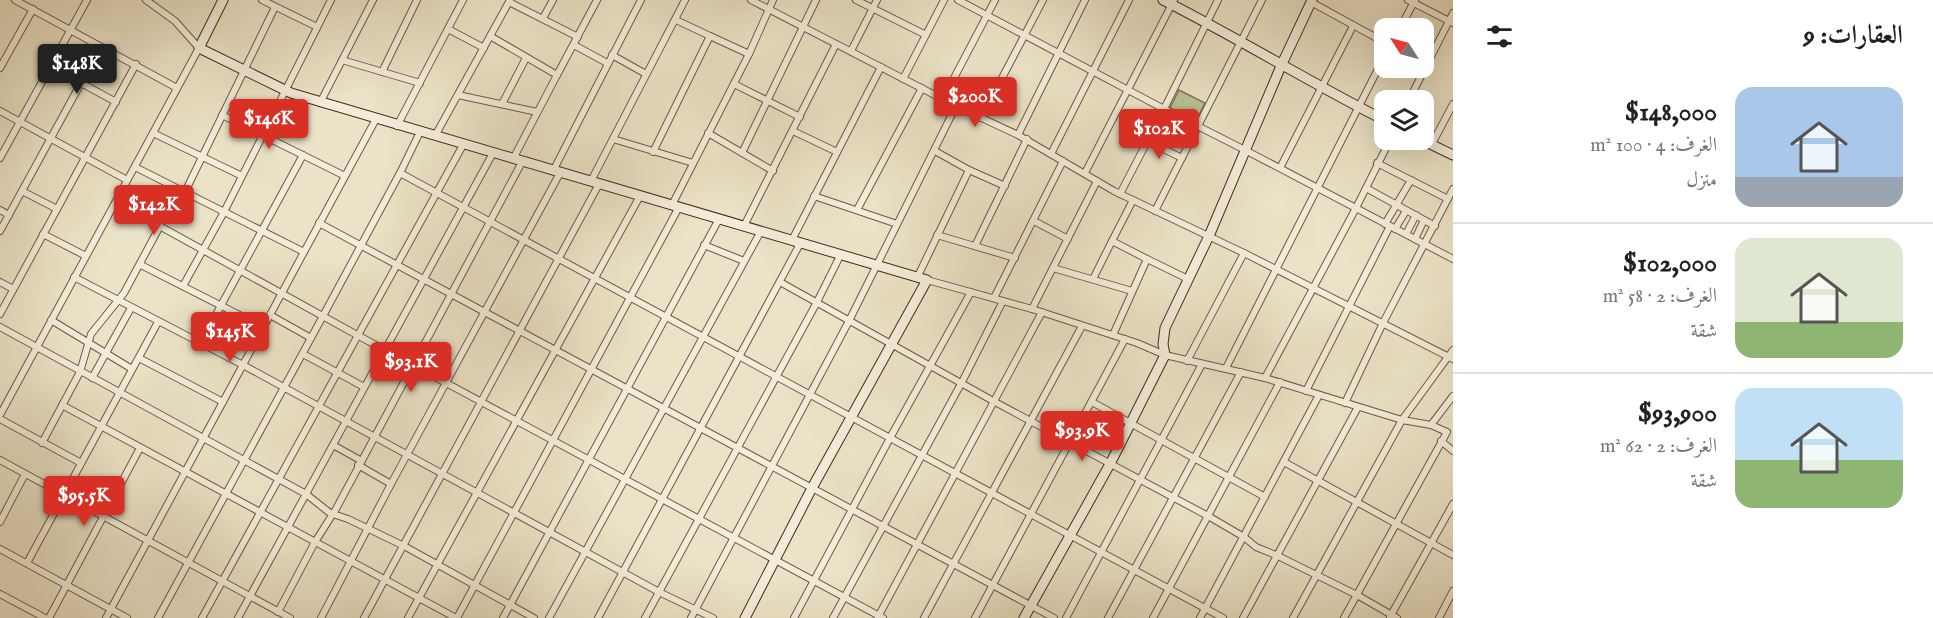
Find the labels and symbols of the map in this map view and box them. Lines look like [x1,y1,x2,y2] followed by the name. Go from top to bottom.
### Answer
[1374,18,1434,78] north arrow
[35,44,119,95] pin: $148K
[933,77,1017,128] pin: $200K
[227,99,311,150] pin: $146K
[1117,109,1201,160] pin: $102K
[112,185,196,236] pin: $142K
[188,312,272,363] pin: $145K
[362,342,460,393] pin: $93.1K
[1033,411,1131,462] pin: $93.9K
[35,476,133,527] pin: $95.5K

